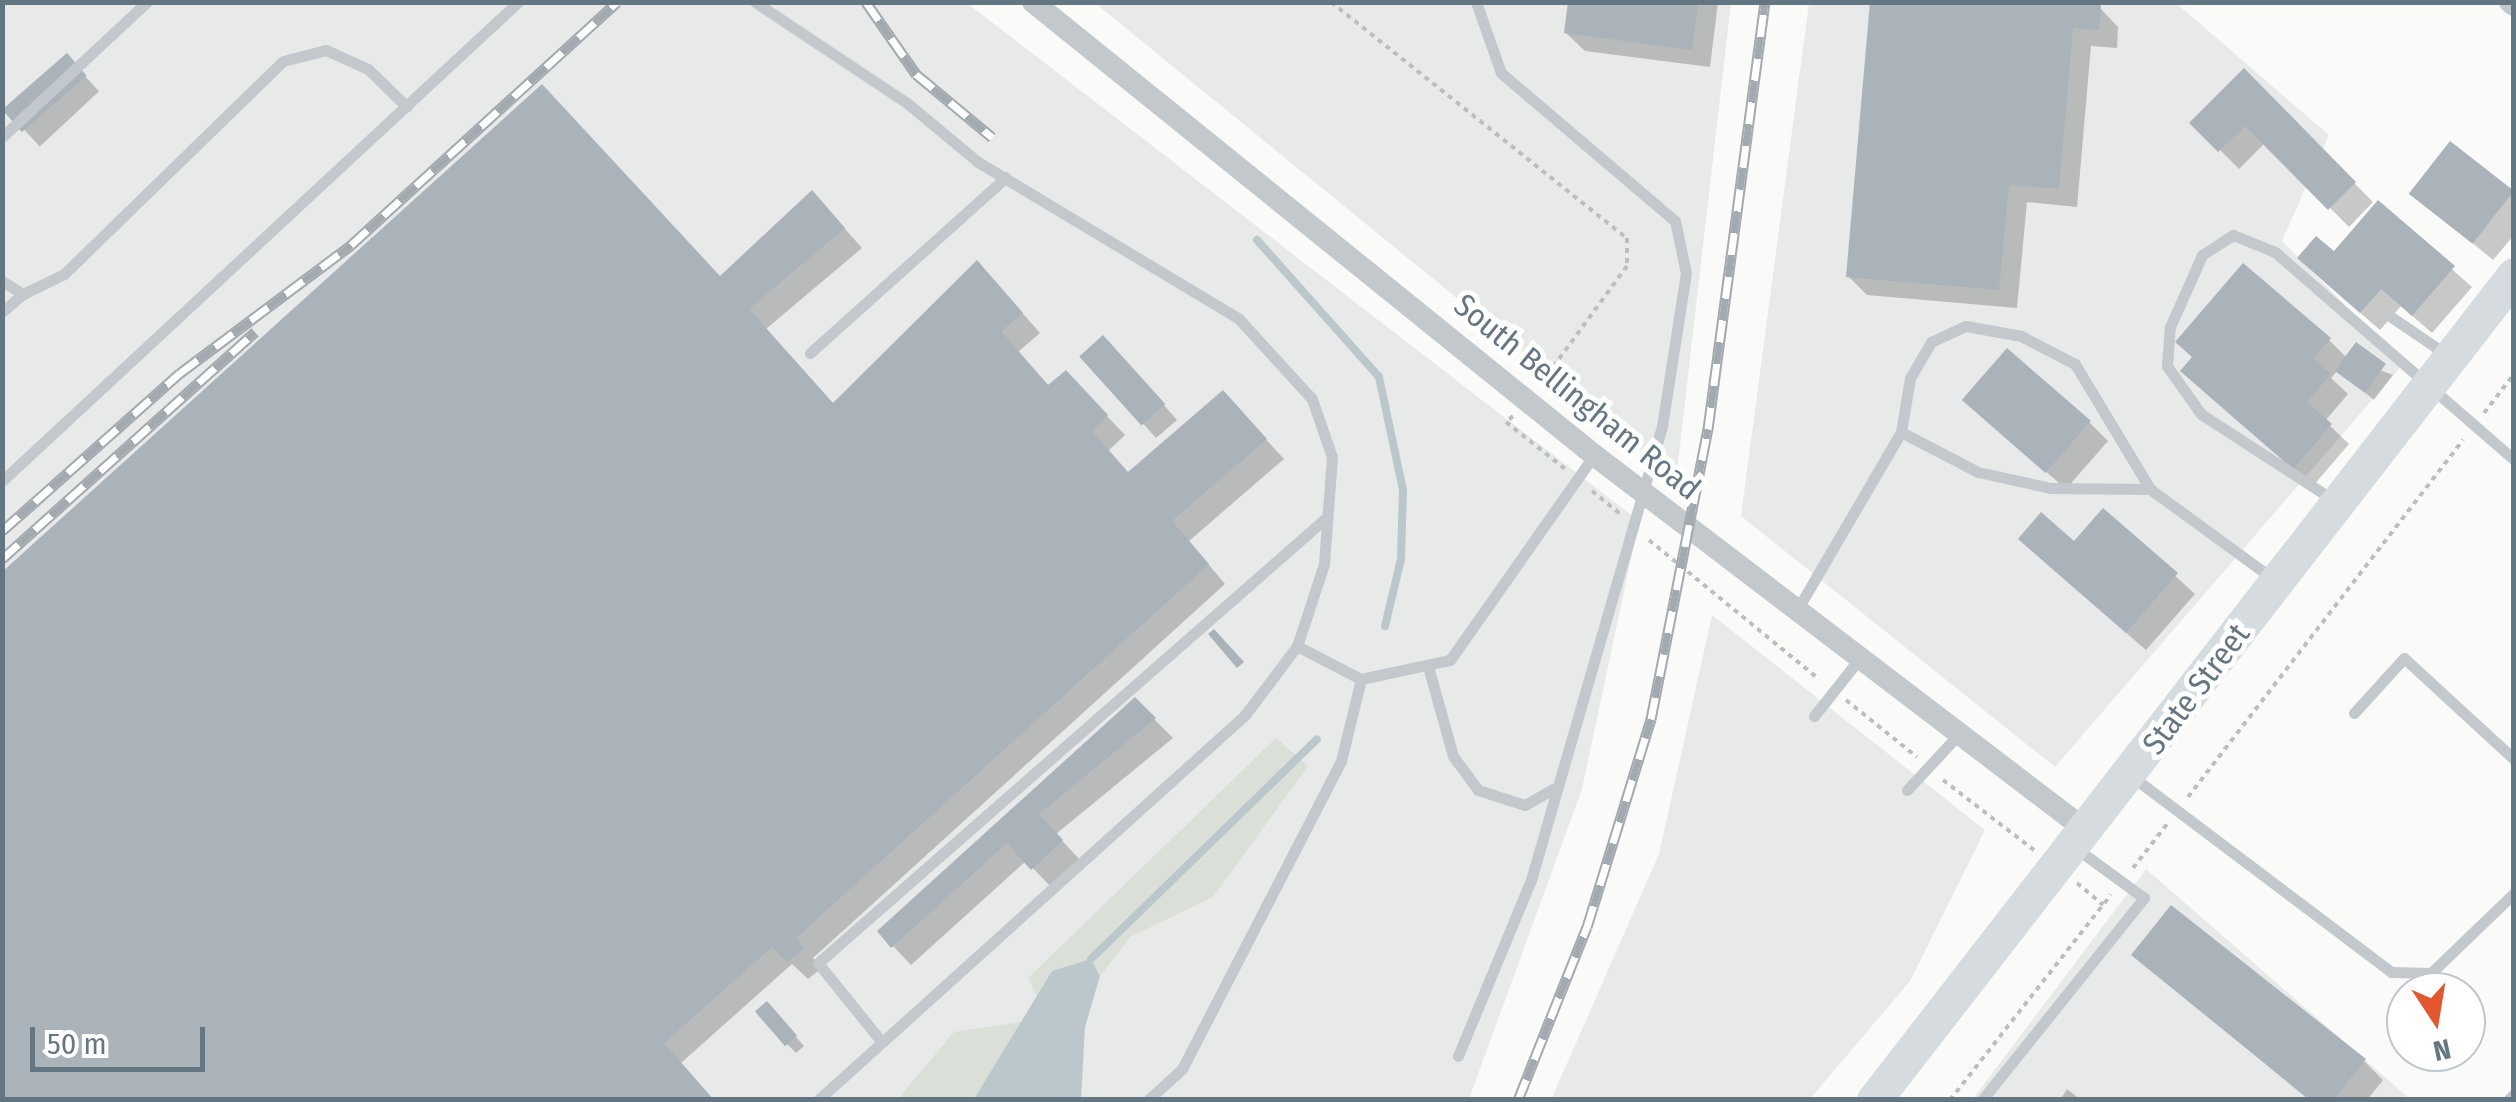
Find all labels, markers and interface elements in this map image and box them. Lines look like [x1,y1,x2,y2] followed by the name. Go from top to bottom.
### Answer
[1446,286,1708,508] street label: South Bellingham Road
[2134,616,2258,762] street label: State Street
[2386,972,2486,1072] north arrow
[35,1007,210,1069] scale bar
[47,1026,107,1062] text: 50 m
[2430,1032,2454,1068] text: N

